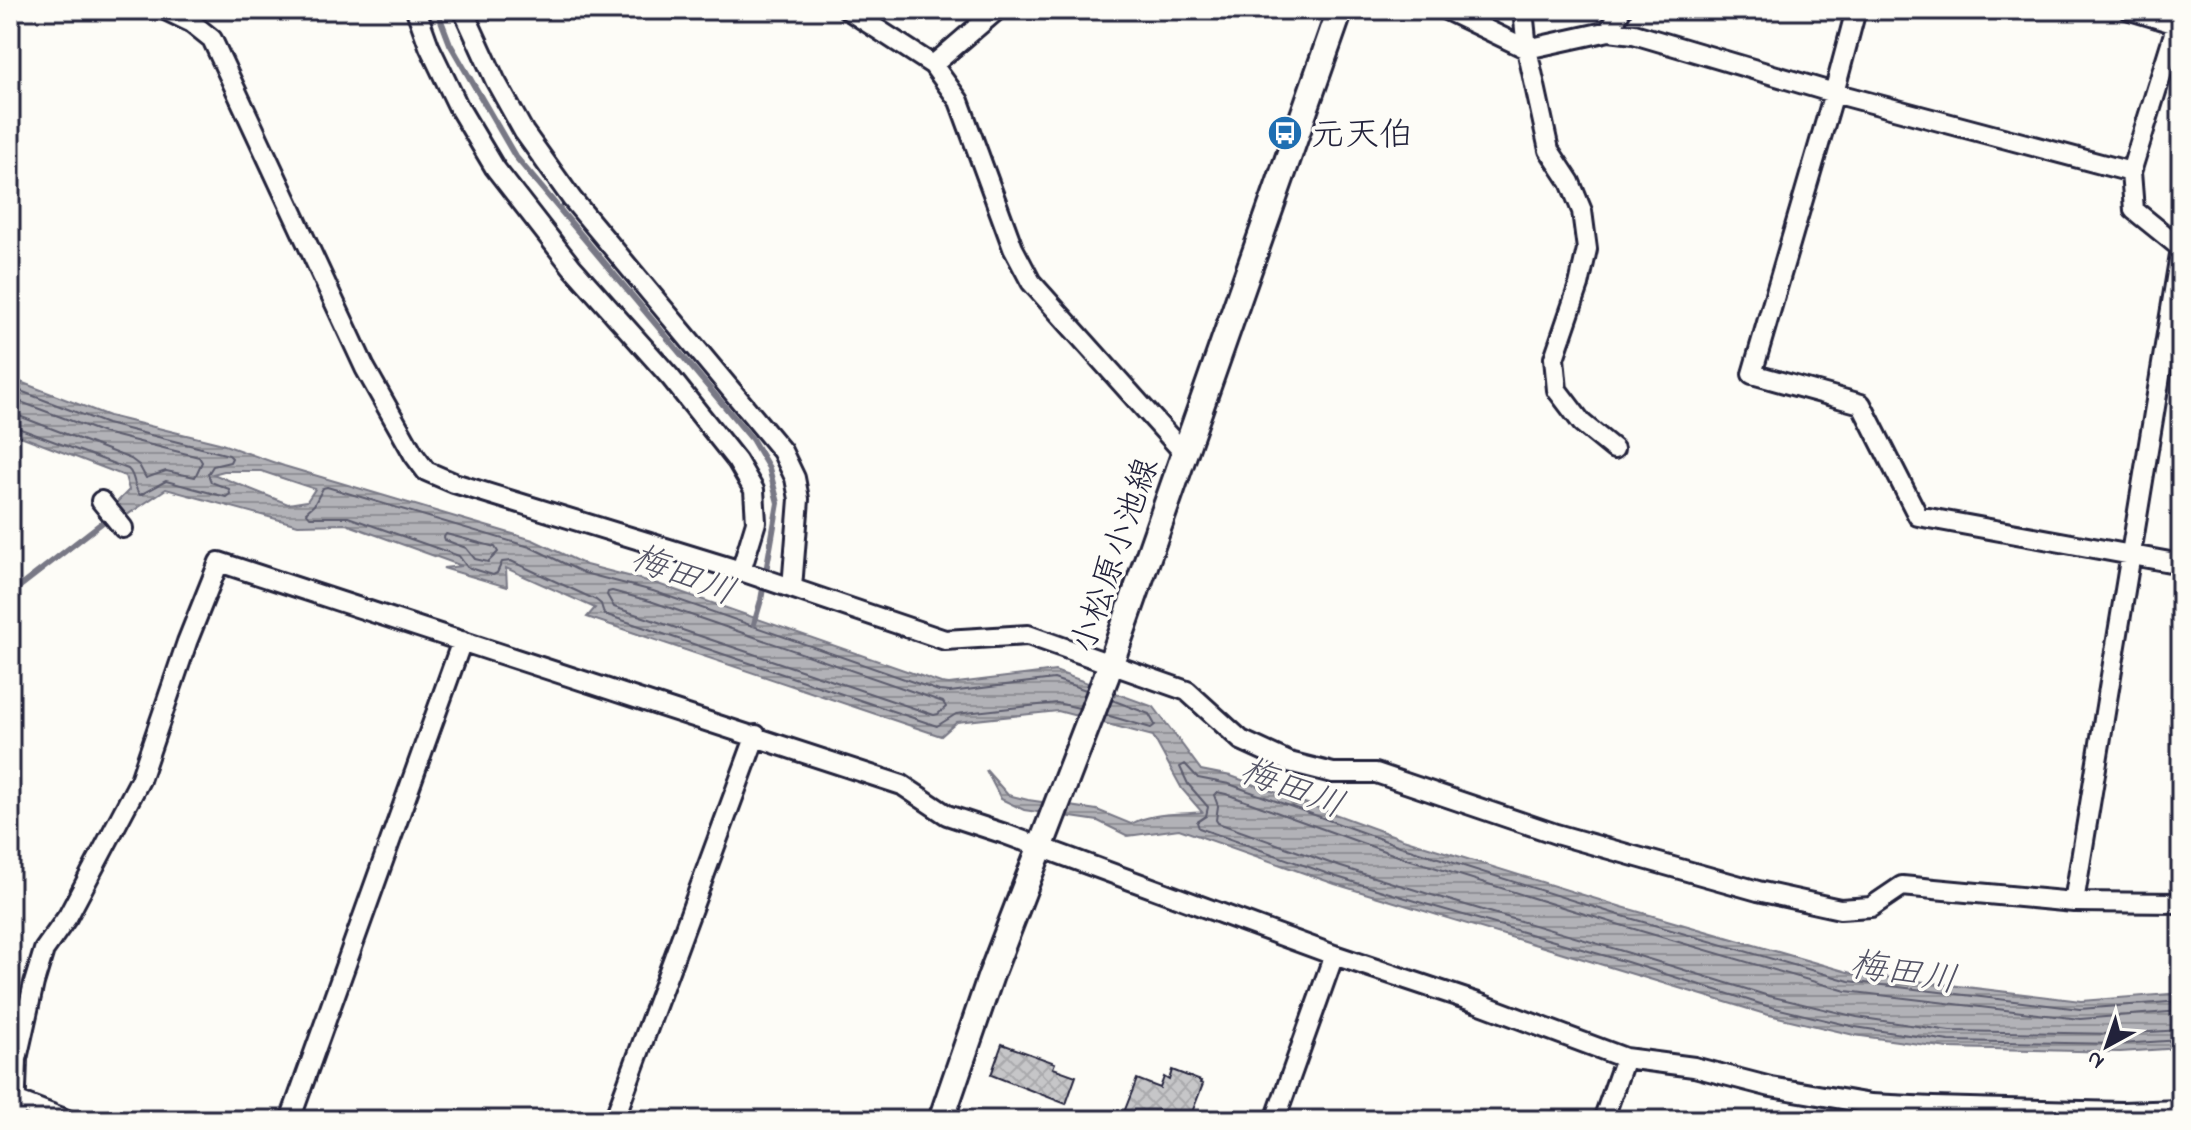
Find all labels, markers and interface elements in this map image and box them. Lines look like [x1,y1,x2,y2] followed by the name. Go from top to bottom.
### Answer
[1311,112,1413,162] place label: 元天伯
[1266,114,1304,152] bus stop icon: 元天伯
[1060,452,1174,661] street label: 小松原小池線
[622,533,742,621] water label: 梅田川
[1231,746,1351,834] water label: 梅田川
[1846,940,1961,1009] water label: 梅田川
[2067,1006,2147,1086] north arrow
[2080,1042,2112,1076] text: N

